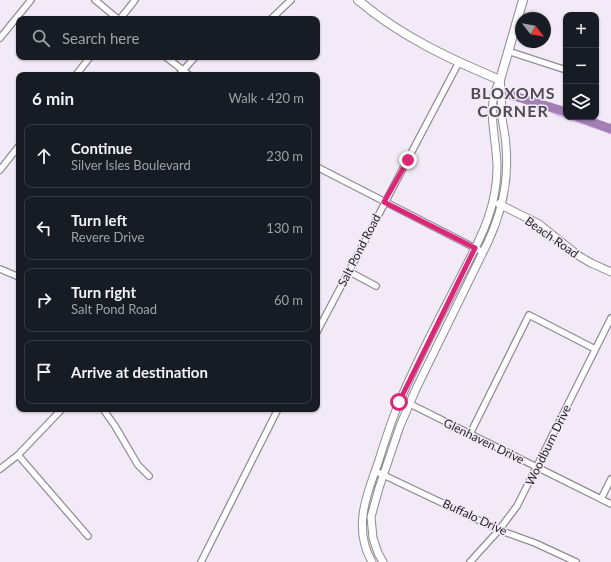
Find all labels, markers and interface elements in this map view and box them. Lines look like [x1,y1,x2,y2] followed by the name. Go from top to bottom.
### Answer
[515,12,551,48] north arrow
[563,12,599,120] map controls
[563,12,599,48] button: +
[16,16,320,60] search box
[30,27,52,49] icon: search
[62,29,139,47] text: Search here
[563,48,599,84] button: −
[470,83,556,120] district label: BLOXOMS CORNER
[563,84,599,120] button: layers
[32,88,74,109] text: 6 min
[228,90,304,106] text: Walk · 420 m
[71,139,132,157] text: Continue
[33,145,55,167] icon: ahead
[266,148,303,164] text: 230 m
[399,151,417,169] route end
[71,157,191,173] text: Silver Isles Boulevard
[71,211,127,229] text: Turn left
[334,211,384,289] street label: Salt Pond Road
[522,213,582,261] street label: Beach Road
[33,217,55,239] icon: left
[266,220,303,236] text: 130 m
[71,229,144,245] text: Revere Drive
[71,283,136,301] text: Turn right
[33,289,55,311] icon: right
[274,292,303,308] text: 60 m
[71,301,157,317] text: Salt Pond Road
[33,361,55,383] icon: arrive
[71,363,208,381] text: Arrive at destination
[390,393,408,411] route start
[522,402,574,488] street label: Woodburn Drive
[441,415,527,467] street label: Glenhaven Drive
[440,496,510,538] street label: Buffalo Drive

